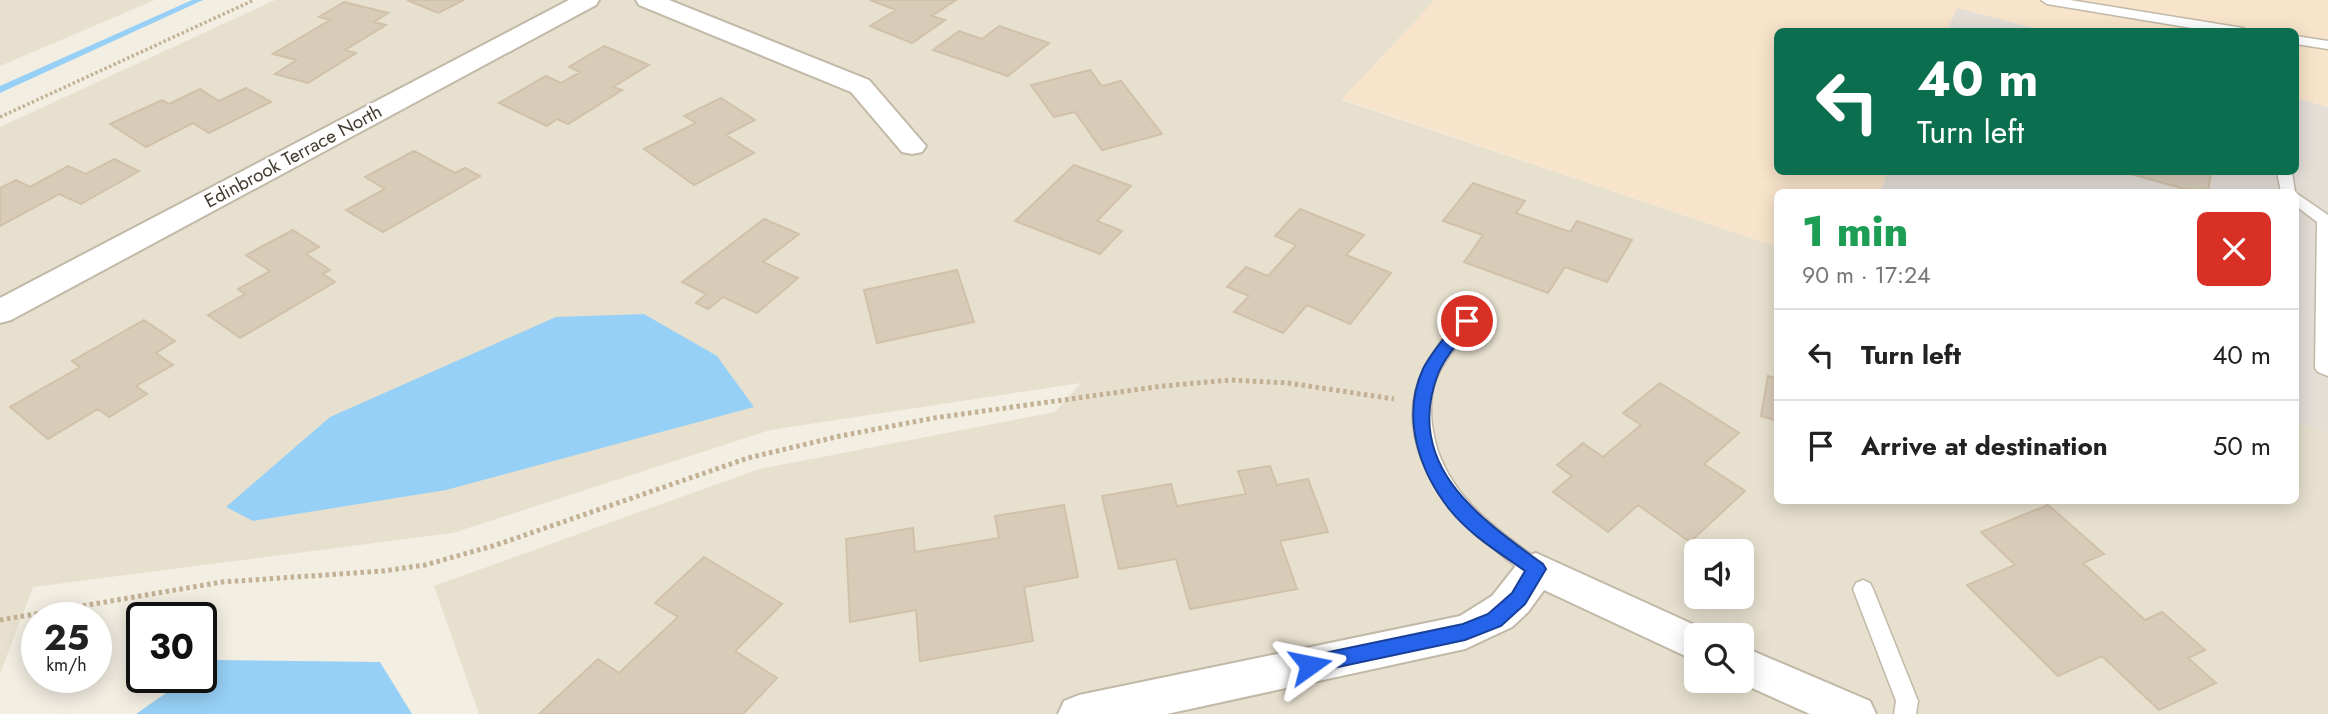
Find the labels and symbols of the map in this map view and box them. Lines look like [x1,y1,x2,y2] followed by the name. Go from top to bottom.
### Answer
[199,98,387,214] street label: Edinbrook Terrace North
[1437,291,1497,351] pin
[126,602,217,693] speed limit sign: 30
[1273,628,1347,702] position arrow

